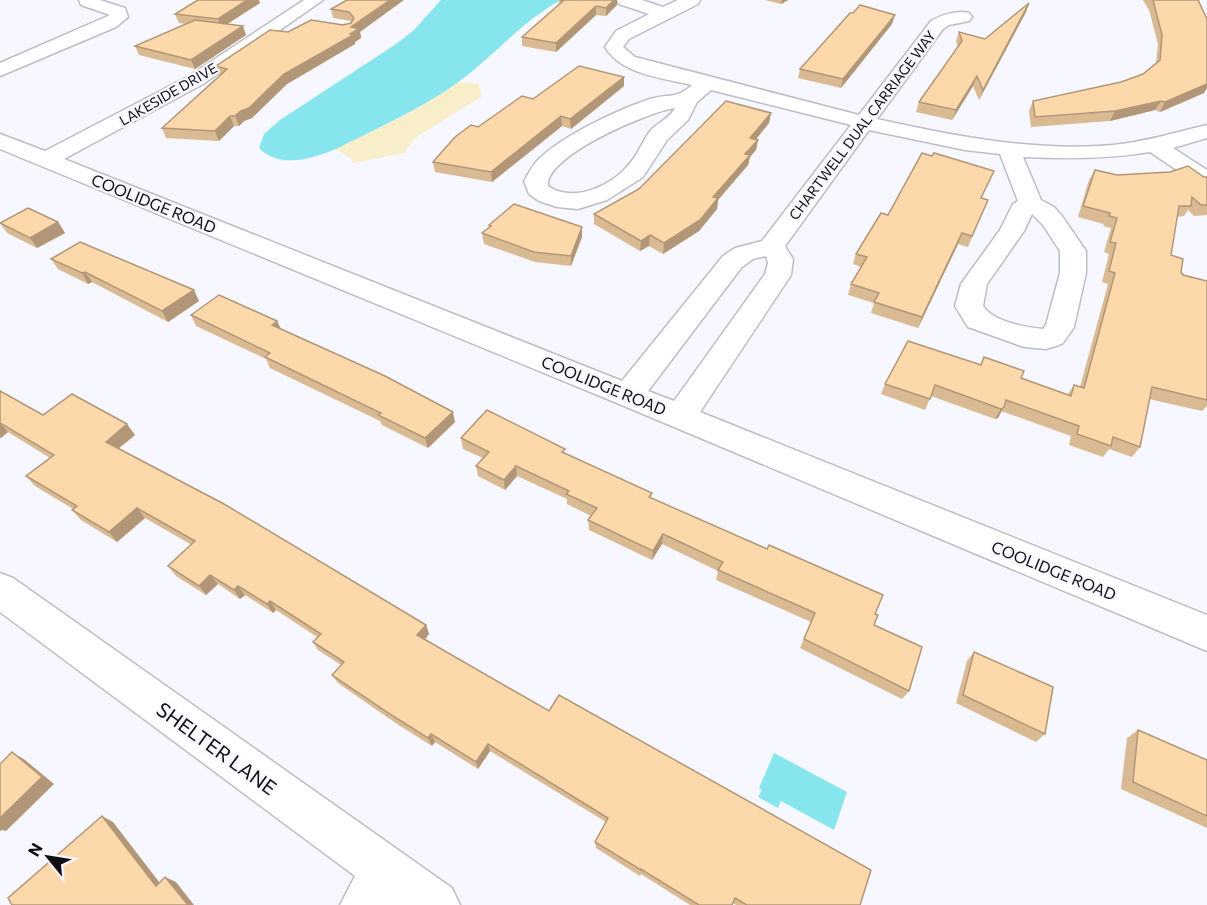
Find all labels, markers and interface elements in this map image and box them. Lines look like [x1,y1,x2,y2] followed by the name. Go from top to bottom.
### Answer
[785,27,939,223] street label: CHARTWELL DUAL CARRIAGE WAY
[116,59,220,129] street label: LAKESIDE DRIVE
[89,169,219,237] street label: COOLIDGE ROAD
[539,351,669,419] street label: COOLIDGE ROAD
[989,536,1119,604] street label: COOLIDGE ROAD
[152,696,282,800] street label: SHELTER LANE
[18,827,78,887] north arrow
[23,839,46,859] text: N

